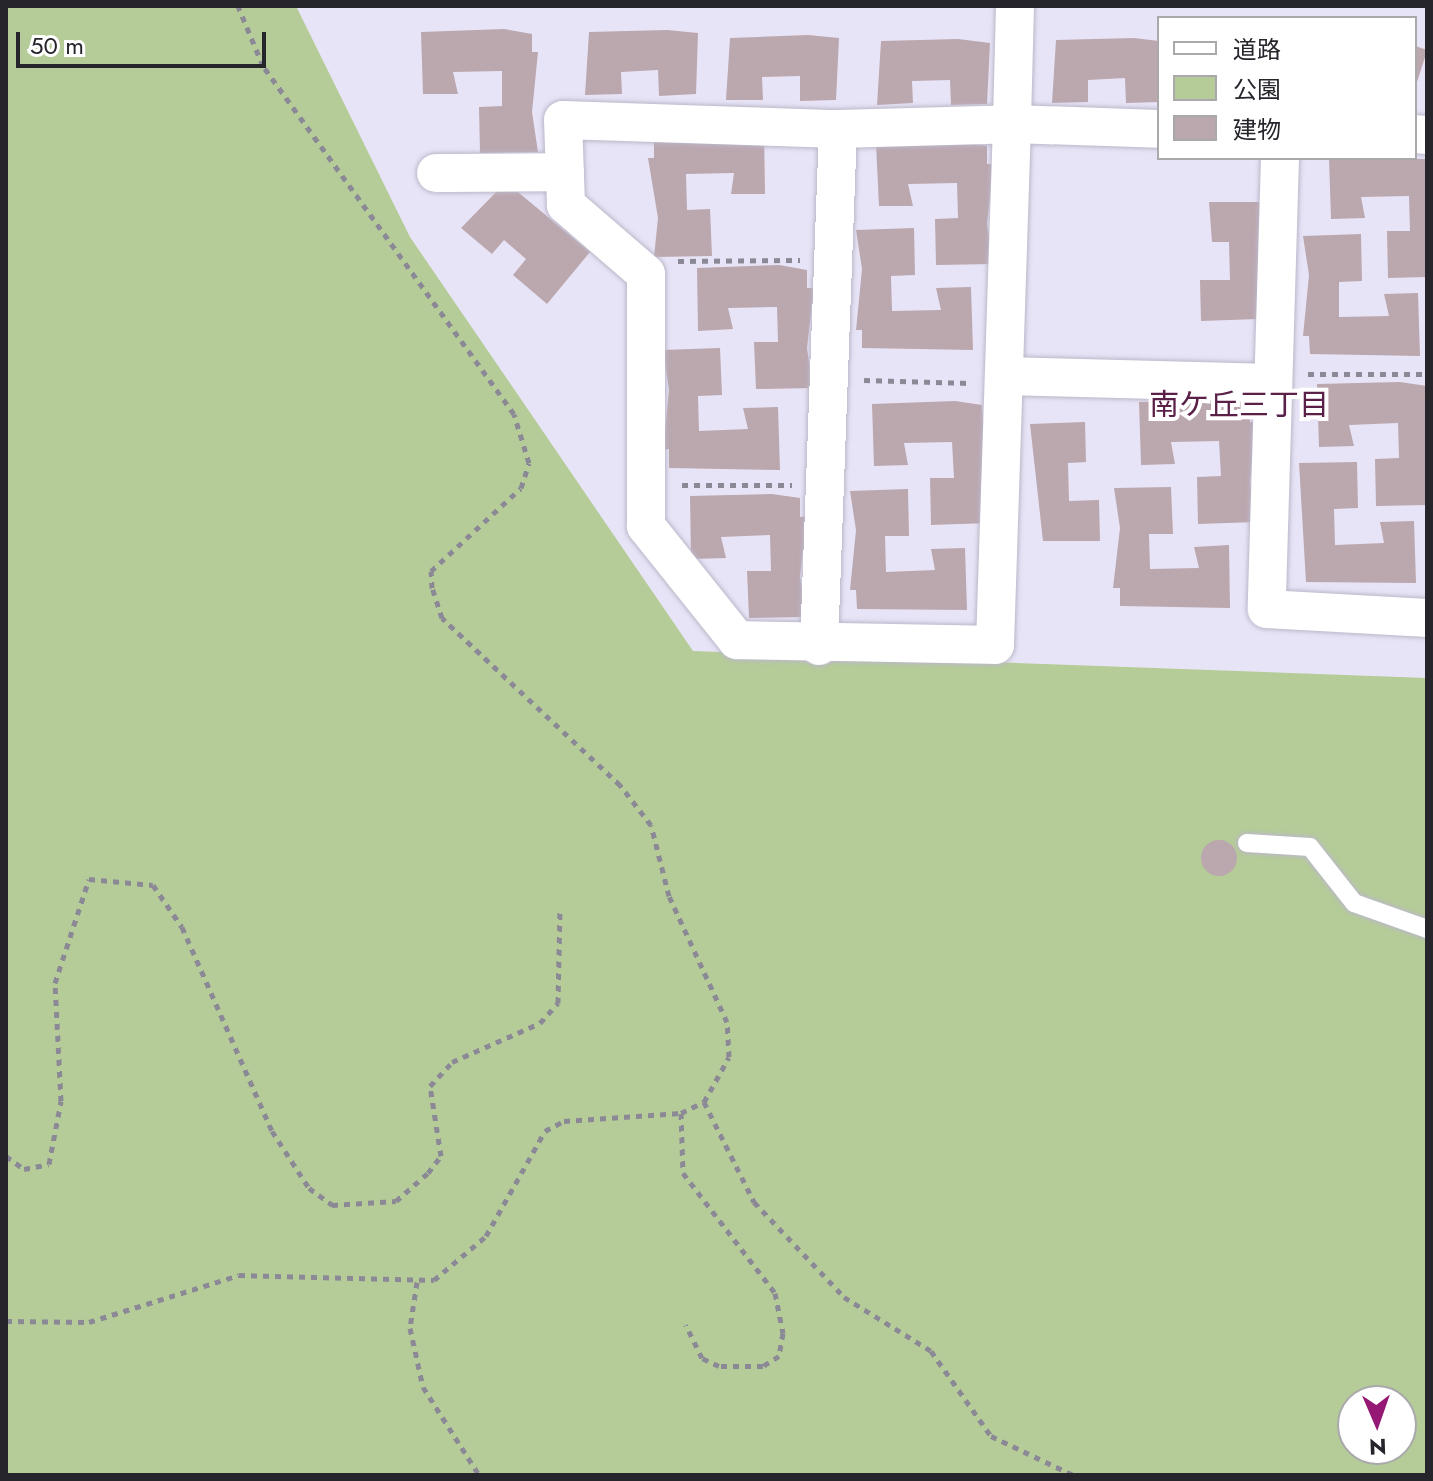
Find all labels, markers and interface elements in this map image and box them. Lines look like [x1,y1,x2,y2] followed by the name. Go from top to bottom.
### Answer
[20,16,270,66] scale bar
[1157,16,1417,160] legend
[30,28,84,63] text: 50 m
[1233,32,1281,67] text: 道路
[1233,72,1281,107] text: 公園
[1233,112,1281,147] text: 建物
[1149,387,1329,423] district label: 南ケ丘三丁目
[1337,1385,1417,1465] north arrow
[1368,1431,1387,1463] text: N

